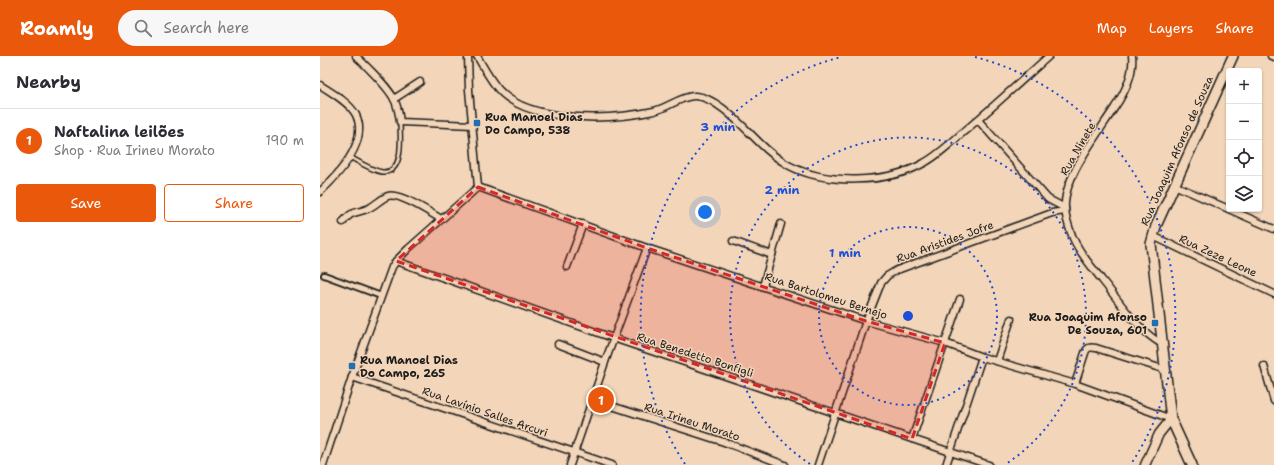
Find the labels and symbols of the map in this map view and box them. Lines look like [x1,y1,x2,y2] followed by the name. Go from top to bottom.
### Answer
[1137,74,1217,228] street label: Rua Joaquim Afonso de Souza
[485,110,583,138] place label: Rua Manoel Dias Do Campo, 538
[472,118,482,128] marker: Rua Manoel Dias Do Campo, 538
[701,119,736,135] text: 3 min
[1057,120,1099,178] street label: Rua Ninete
[765,182,800,198] text: 2 min
[695,202,715,222] your location
[894,217,996,267] street label: Rua Aristides Jofre
[1177,231,1259,281] street label: Rua Zeze Leone
[829,245,861,261] text: 1 min
[763,269,890,323] street label: Rua Bartolomeu Bernejo
[901,309,915,323] centre of rings
[1029,310,1147,338] place label: Rua Joaquim Afonso De Souza, 601
[1150,318,1160,328] marker: Rua Joaquim Afonso De Souza, 601
[635,329,755,381] street label: Rua Benedetto Bonfigli
[360,353,458,381] place label: Rua Manoel Dias Do Campo, 265
[347,361,357,371] marker: Rua Manoel Dias Do Campo, 265
[420,383,550,441] street label: Rua Lavínio Salles Arcuri
[588,385,614,415] pin: 1
[642,399,742,445] street label: Rua Irineu Morato

